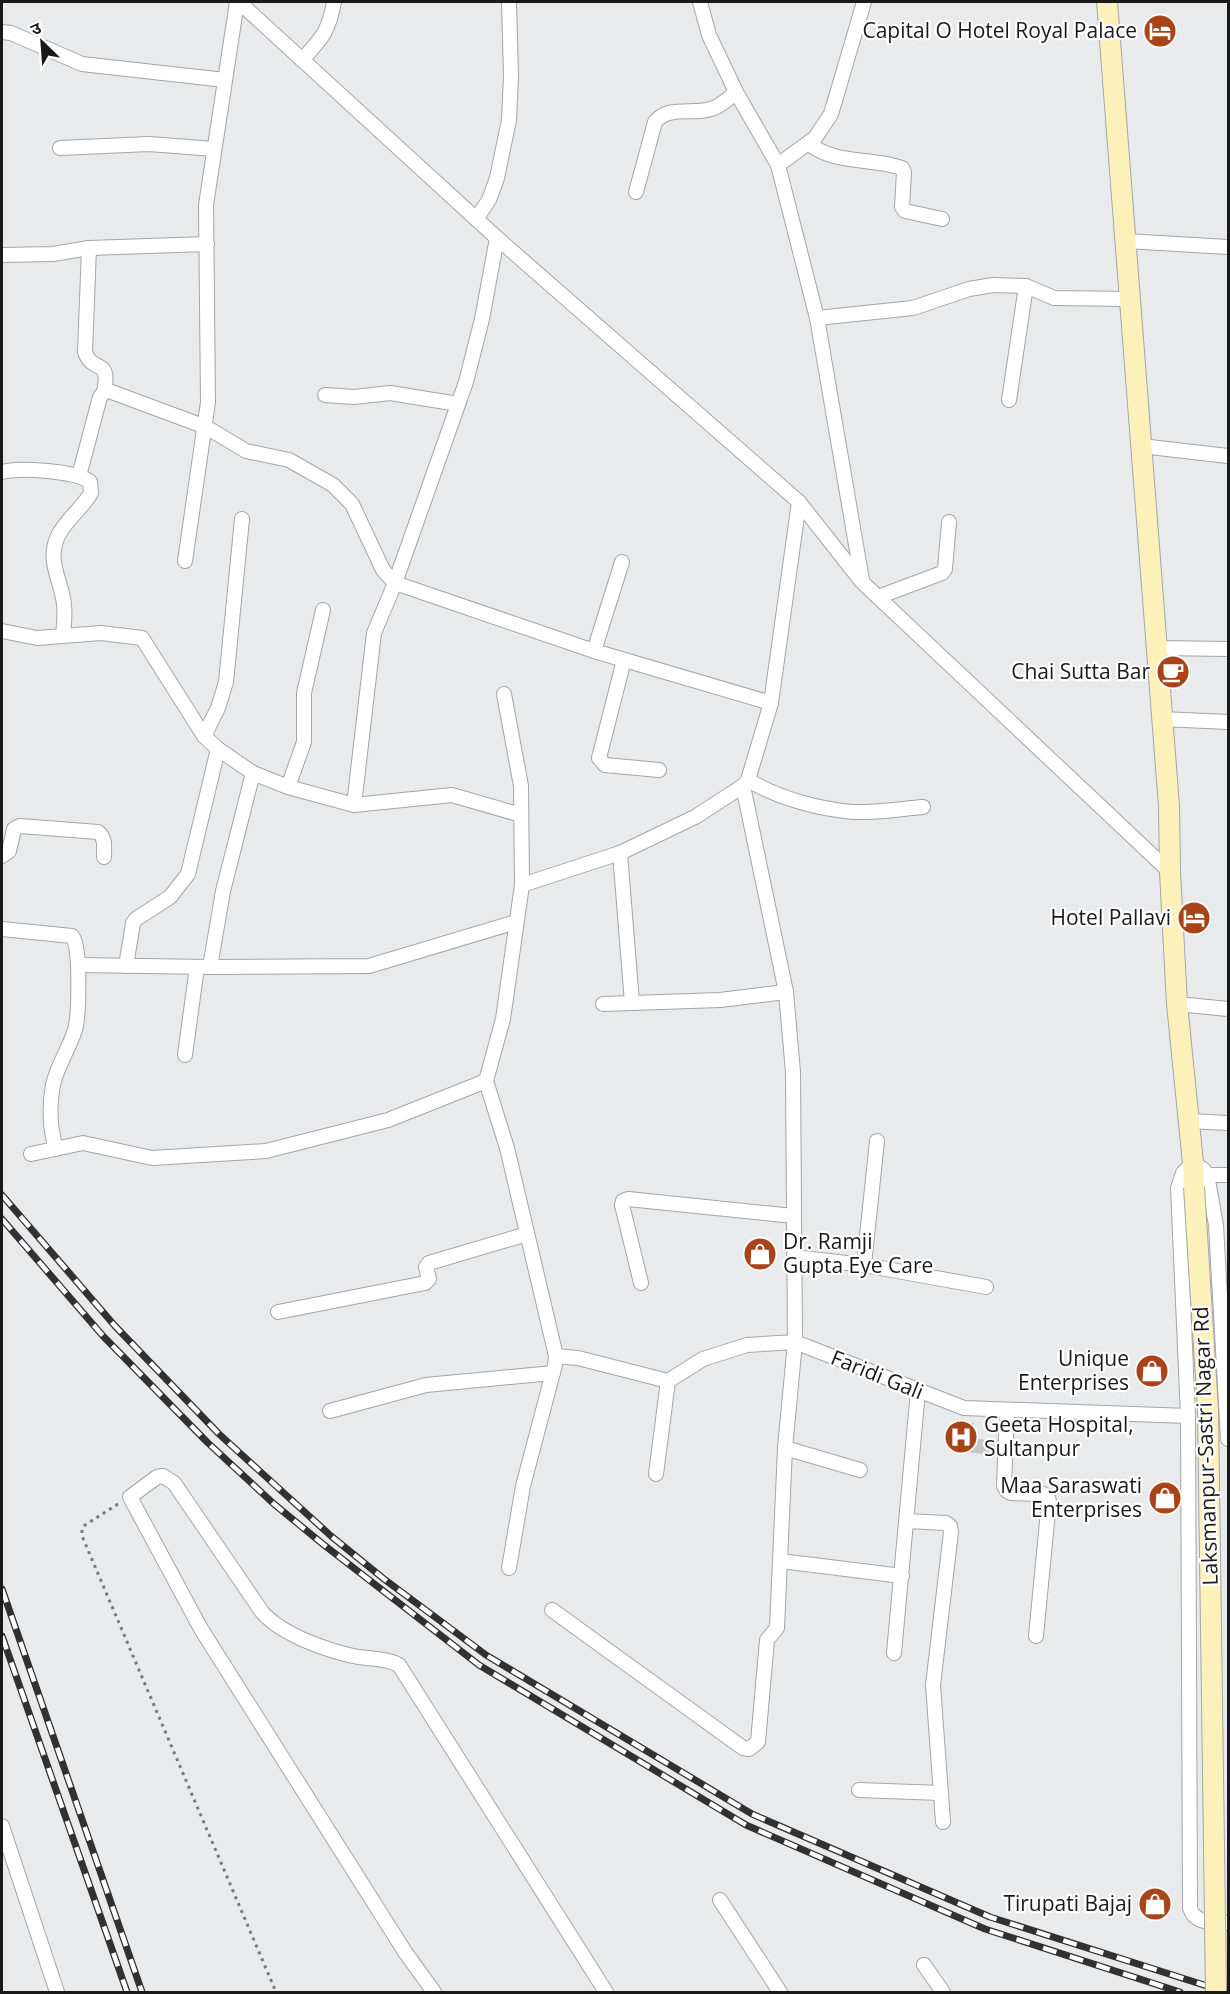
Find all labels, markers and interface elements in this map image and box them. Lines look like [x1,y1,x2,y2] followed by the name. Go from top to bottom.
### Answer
[12,12,72,72] north arrow
[1142,13,1178,49] hotel icon: Capital O Hotel Royal Palace
[27,16,45,40] text: उ
[862,16,1137,44] place label: Capital O Hotel Royal Palace
[1155,654,1191,690] cafe icon: Chai Sutta Bar
[1011,657,1150,685] place label: Chai Sutta Bar
[1176,900,1212,936] hotel icon: Hotel Pallavi
[1050,903,1171,931] place label: Hotel Pallavi
[783,1227,933,1279] place label: Dr. Ramji Gupta Eye Care
[742,1236,778,1272] shop icon: Dr. Ramji Gupta Eye Care
[1186,1306,1224,1586] street label: Laksmanpur-Sastri Nagar Rd
[827,1343,928,1405] street label: Faridi Gali
[1018,1344,1129,1396] place label: Unique Enterprises
[1134,1353,1170,1389] shop icon: Unique Enterprises
[984,1410,1134,1462] place label: Geeta Hospital, Sultanpur
[943,1419,979,1455] hospital icon: Geeta Hospital, Sultanpur
[1000,1471,1142,1523] place label: Maa Saraswati Enterprises
[1147,1480,1183,1516] shop icon: Maa Saraswati Enterprises
[1137,1886,1173,1922] shop icon: Tirupati Bajaj
[1003,1889,1132,1917] place label: Tirupati Bajaj

